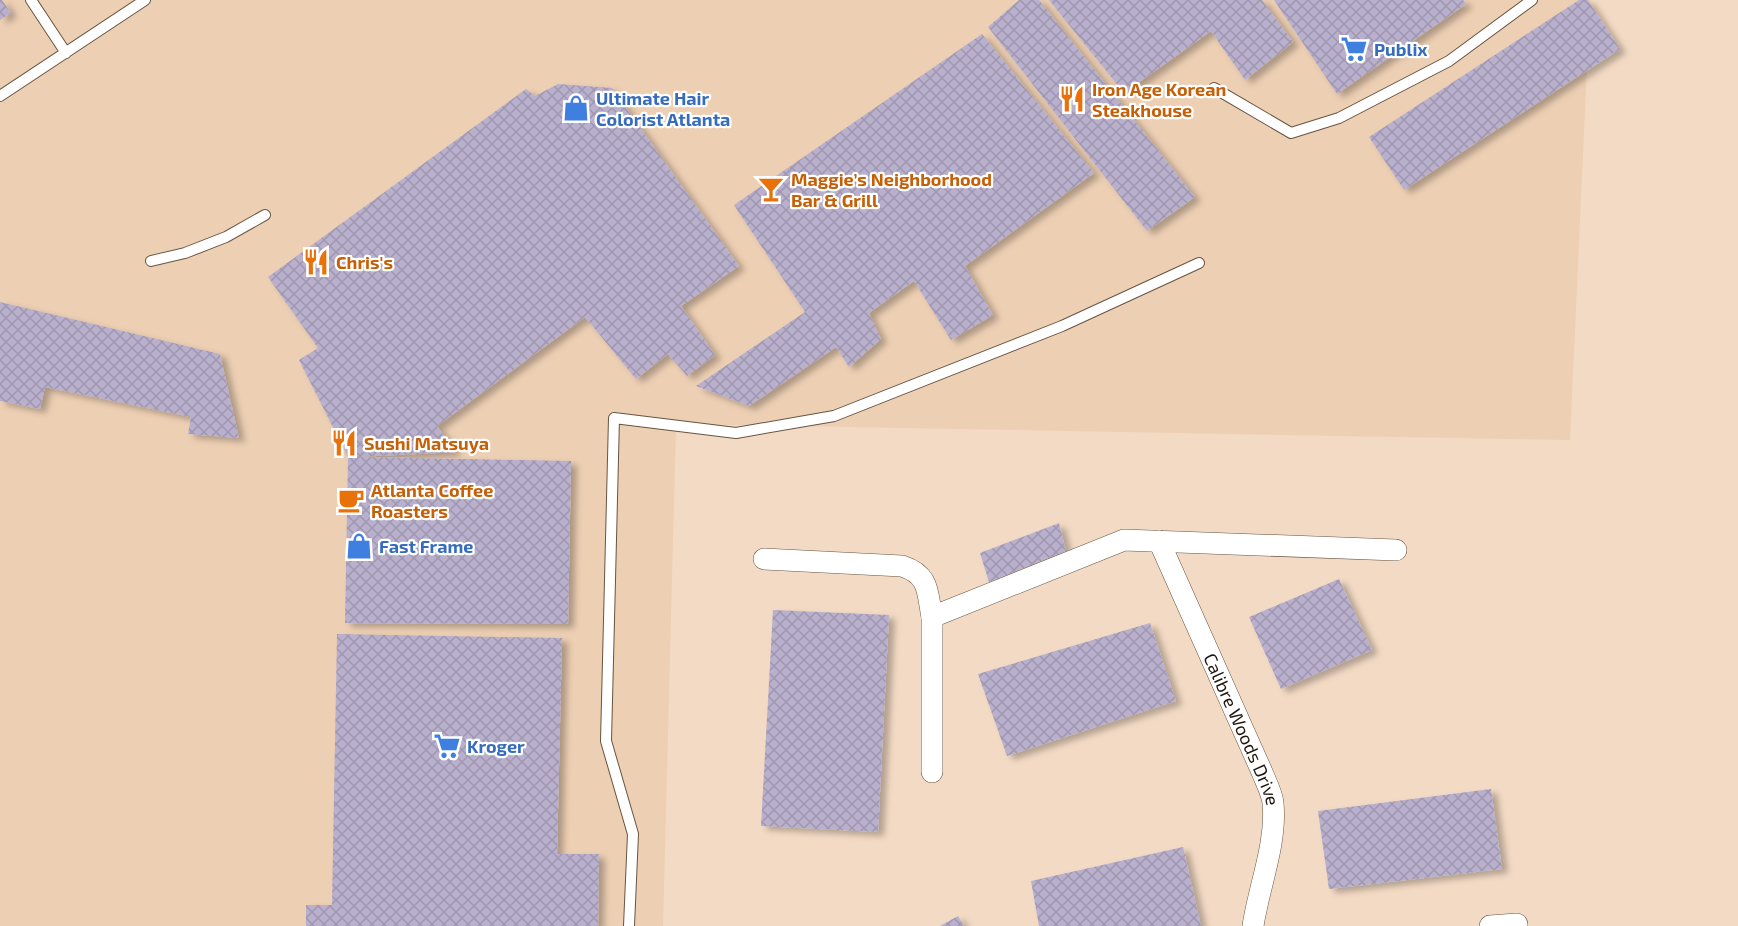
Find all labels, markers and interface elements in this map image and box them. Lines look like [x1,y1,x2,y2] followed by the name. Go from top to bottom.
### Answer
[1339,34,1369,64] supermarket icon: Publix
[1374,38,1428,60] place label: Publix
[1092,78,1226,121] place label: Iron Age Korean Steakhouse
[1057,84,1087,114] restaurant icon: Iron Age Korean Steakhouse
[596,87,730,130] place label: Ultimate Hair Colorist Atlanta
[561,93,591,123] shop icon: Ultimate Hair Colorist Atlanta
[791,168,992,211] place label: Maggie’s Neighborhood Bar & Grill
[756,174,786,204] bar icon: Maggie’s Neighborhood Bar & Grill
[301,247,331,277] restaurant icon: Chris's
[336,251,393,273] place label: Chris's
[329,428,359,458] restaurant icon: Sushi Matsuya
[364,432,489,454] place label: Sushi Matsuya
[371,479,493,522] place label: Atlanta Coffee Roasters
[336,485,366,515] cafe icon: Atlanta Coffee Roasters
[344,531,374,561] shop icon: Fast Frame
[379,535,473,557] place label: Fast Frame
[1199,650,1284,807] street label: Calibre Woods Drive
[432,731,462,761] supermarket icon: Kroger
[467,735,525,757] place label: Kroger

